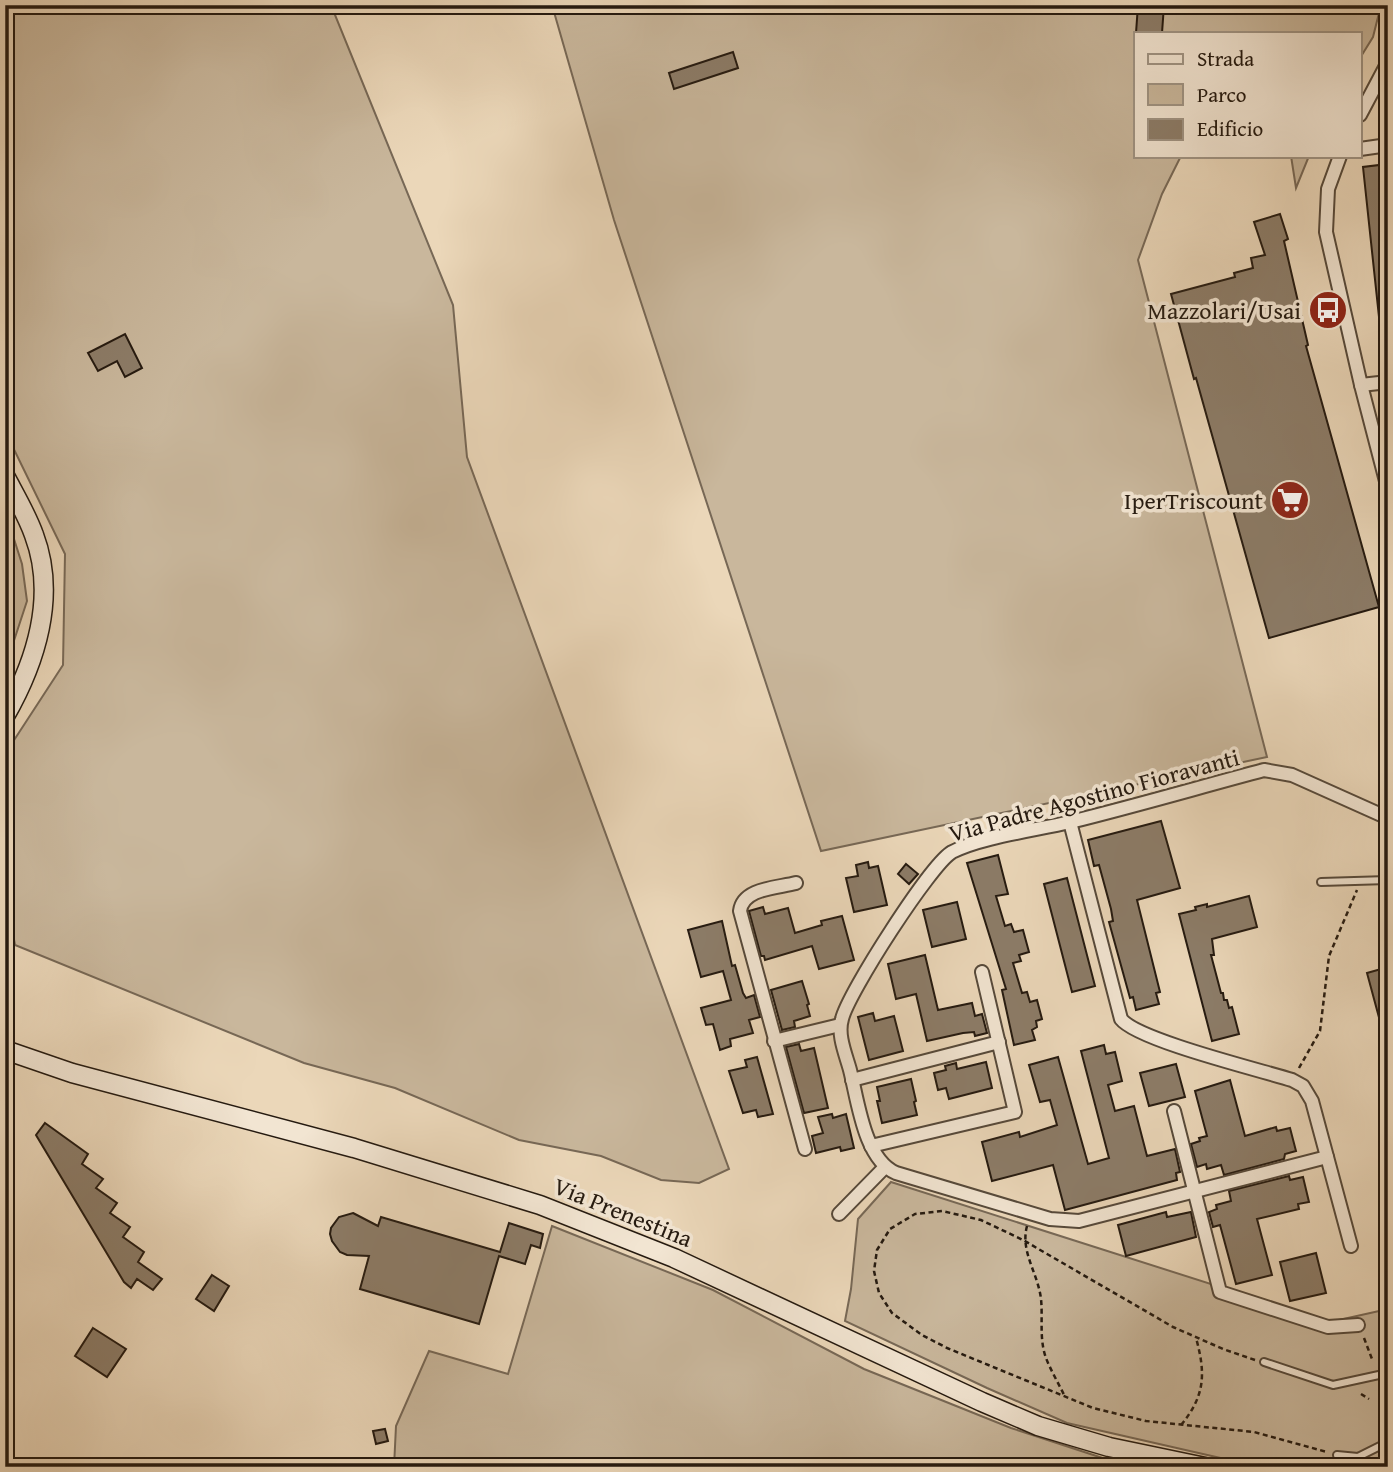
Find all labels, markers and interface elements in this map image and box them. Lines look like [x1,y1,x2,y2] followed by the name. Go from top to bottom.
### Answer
[1134,32,1362,158] legend
[1197,43,1254,74] text: Strada
[1197,79,1247,110] text: Parco
[1197,113,1263,144] text: Edificio
[1307,289,1349,331] bus stop icon: Mazzolari/Usai
[1147,293,1301,328] place label: Mazzolari/Usai
[1269,479,1311,521] supermarket icon: IperTriscount
[1124,483,1264,518] place label: IperTriscount
[945,739,1243,851] street label: Via Padre Agostino Fioravanti
[548,1168,698,1256] street label: Via Prenestina

